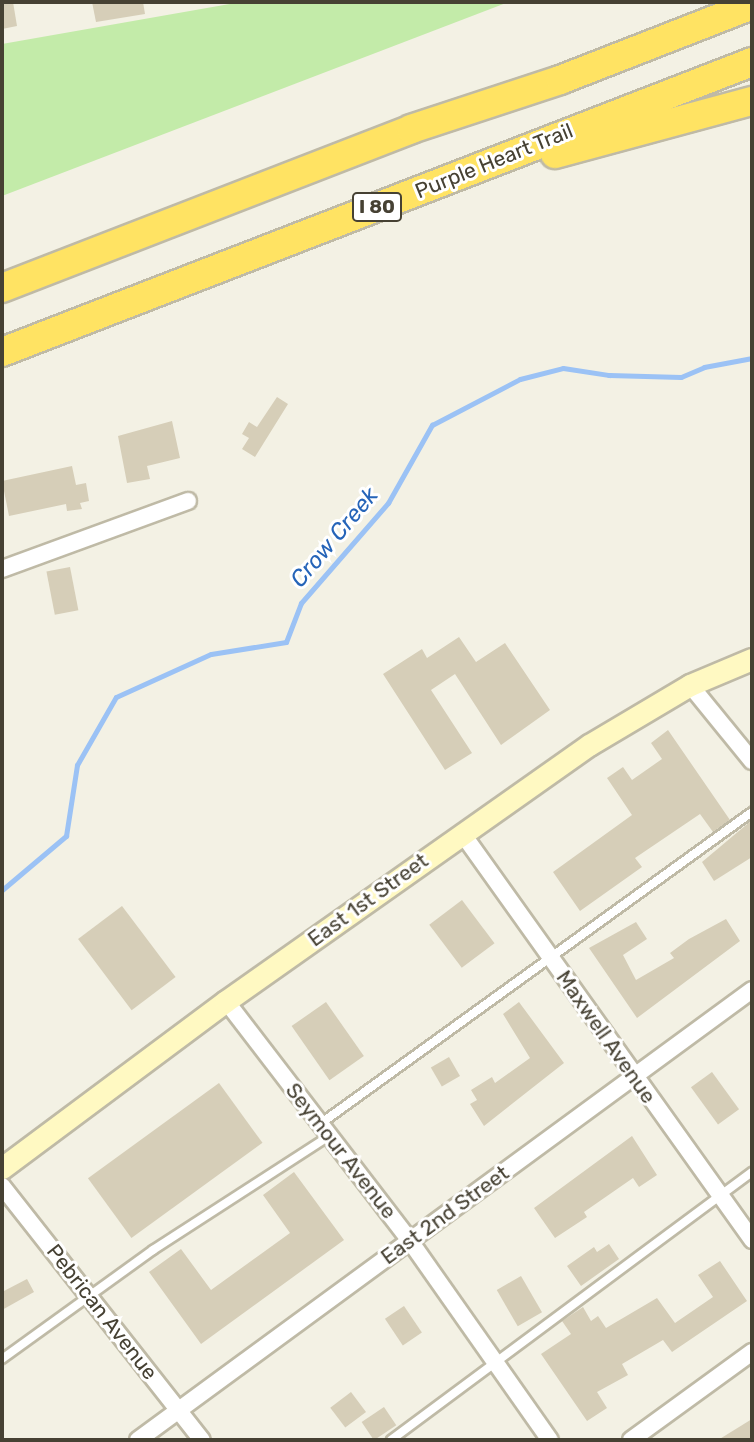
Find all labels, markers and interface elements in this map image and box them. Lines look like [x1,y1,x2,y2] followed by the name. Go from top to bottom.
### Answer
[411,118,577,204] street label: Purple Heart Trail
[351,192,403,223] road number: I 80
[284,481,384,593] water label: Crow Creek
[303,848,433,952] street label: East 1st Street
[551,966,661,1108] street label: Maxwell Avenue
[280,1078,402,1224] street label: Seymour Avenue
[376,1160,514,1270] street label: East 2nd Street
[41,1239,163,1385] street label: Pebrican Avenue

